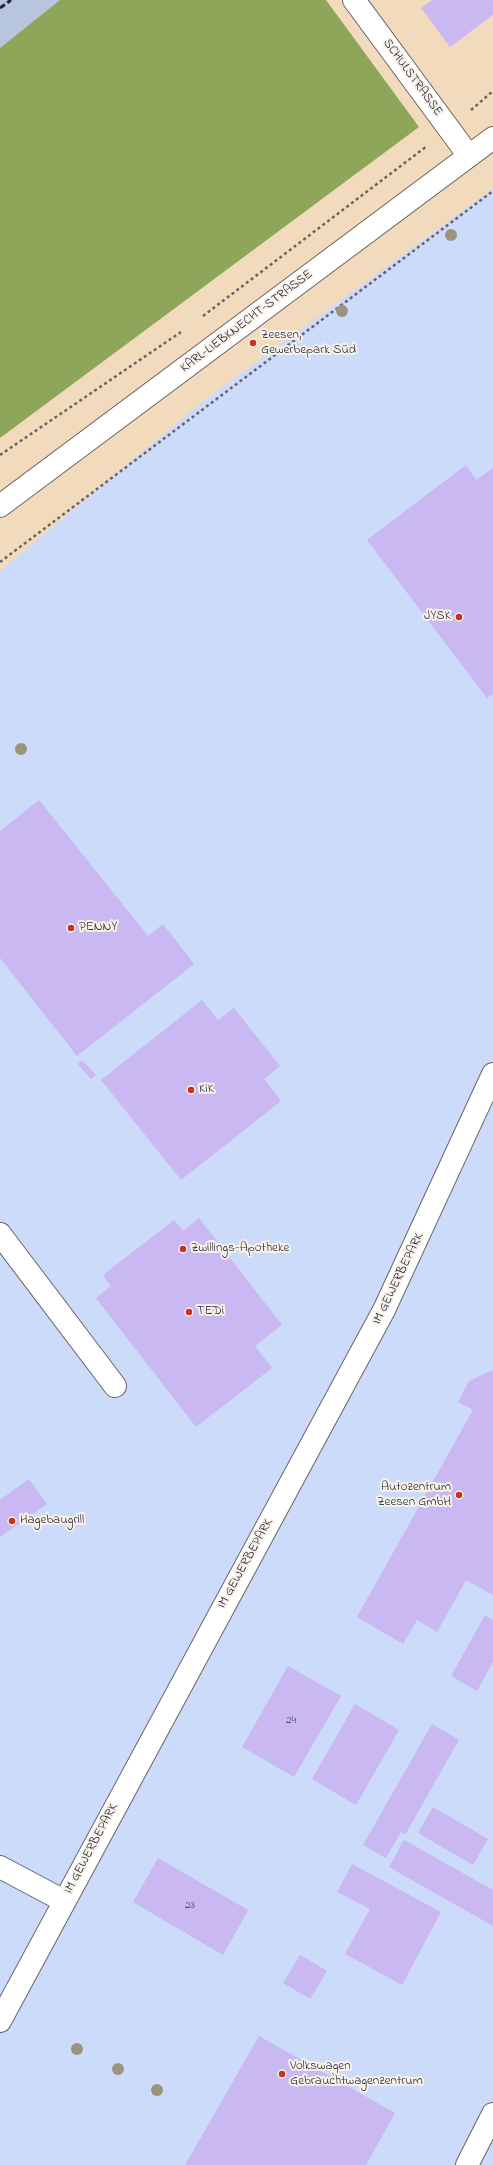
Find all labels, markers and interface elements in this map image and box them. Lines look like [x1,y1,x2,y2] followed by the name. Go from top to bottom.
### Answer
[379,36,445,120] street label: SCHULSTRASSE
[178,267,316,377] street label: KARL-LIEBKNECHT-STRASSE
[261,328,356,359] place label: Zeesen, Gewerbepark Süd
[248,338,258,348] marker: Zeesen, Gewerbepark Süd
[424,609,451,625] place label: JYSK
[454,612,464,622] marker: JYSK
[79,920,117,936] place label: PENNY
[66,923,76,933] marker: PENNY
[199,1082,214,1098] place label: KiK
[186,1085,196,1095] marker: KiK
[370,1231,428,1327] street label: IM GEWERBEPARK
[191,1241,289,1257] place label: Zwillings-Apotheke
[178,1244,188,1254] marker: Zwillings-Apotheke
[197,1304,224,1320] place label: TEDi
[184,1307,194,1317] marker: TEDi
[377,1480,451,1511] place label: Autozentrum Zeesen GmbH
[454,1490,464,1500] marker: Autozentrum Zeesen GmbH
[20,1513,84,1529] place label: Hagebaugrill
[7,1516,17,1526] marker: Hagebaugrill
[215,1516,277,1612] street label: IM GEWERBEPARK
[286,1714,296,1728] house number: 24
[62,1801,122,1897] street label: IM GEWERBEPARK
[185,1899,195,1913] house number: 23
[290,2059,423,2090] place label: Volkswagen Gebrauchtwagenzentrum
[277,2069,287,2079] marker: Volkswagen Gebrauchtwagenzentrum

